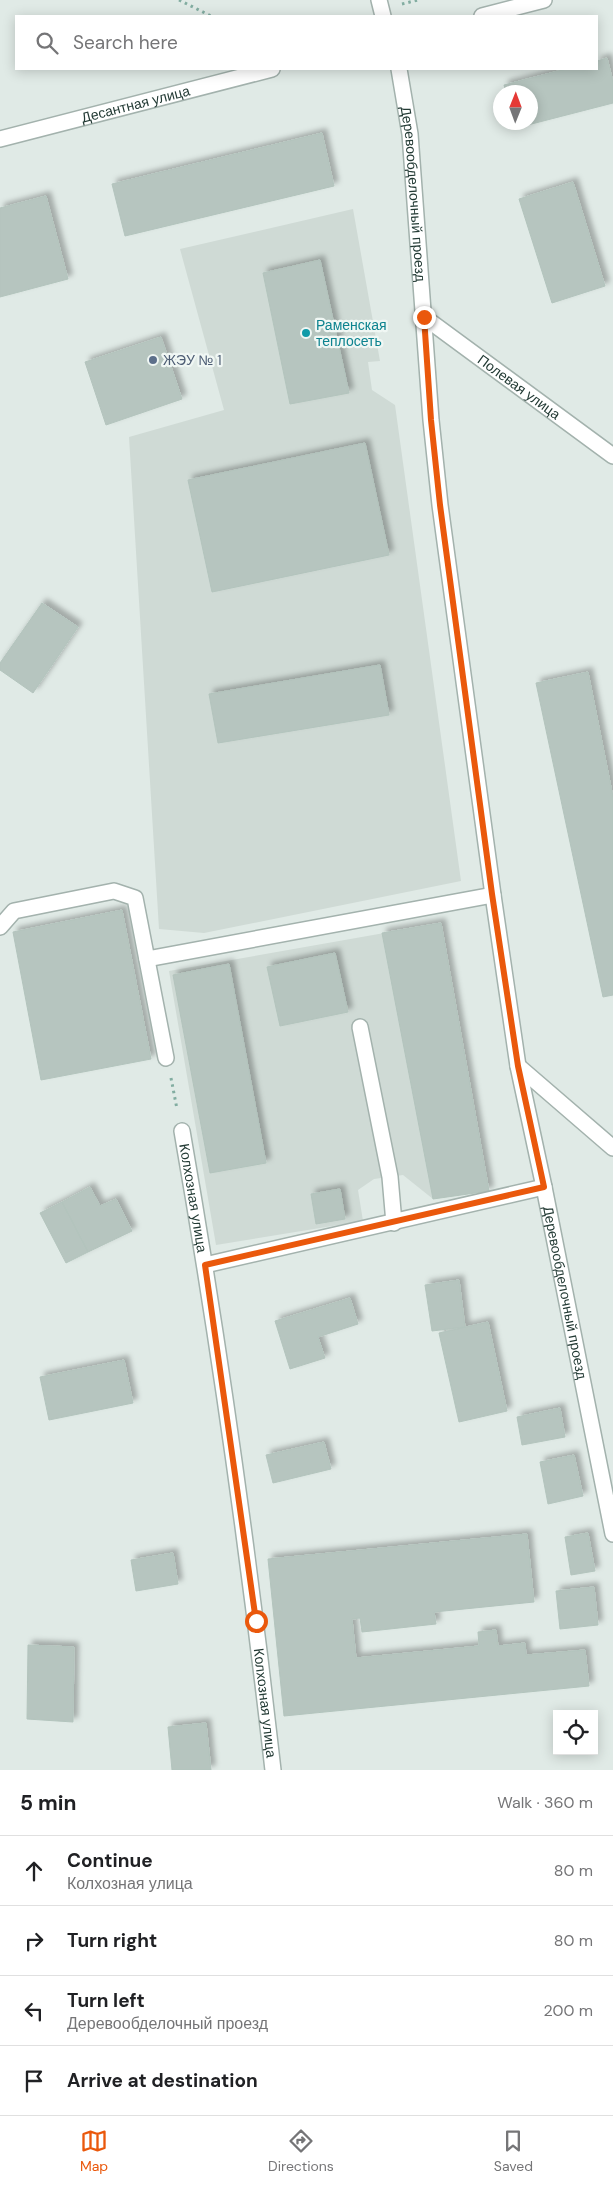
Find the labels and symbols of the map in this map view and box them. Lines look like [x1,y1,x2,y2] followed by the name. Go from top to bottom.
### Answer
[79,81,192,127] street label: Десантная улица
[493,85,538,130] north arrow
[396,105,430,282] street label: Деревообделочный проезд
[413,306,436,329] route end
[316,316,387,350] place label: Раменская теплосеть
[300,327,312,339] marker: Раменская теплосеть
[474,350,564,423] street label: Полевая улица
[163,351,222,369] place label: ЖЭУ № 1
[147,354,159,366] marker: ЖЭУ № 1
[175,1142,211,1254] street label: Колхозная улица
[539,1204,591,1381] street label: Деревообделочный проезд
[245,1610,268,1633] route start
[250,1647,281,1759] street label: Колхозная улица

